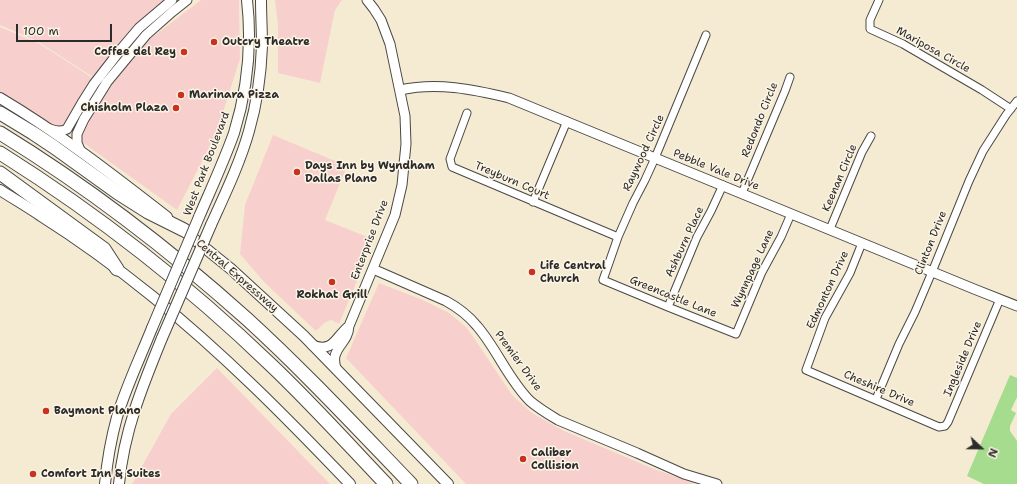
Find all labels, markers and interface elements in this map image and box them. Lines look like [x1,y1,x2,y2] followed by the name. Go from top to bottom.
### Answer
[18,16,114,42] scale bar
[23,23,59,39] text: 100 m
[894,24,972,76] street label: Mariposa Circle
[222,35,310,49] place label: Outcry Theatre
[209,37,219,47] marker: Outcry Theatre
[94,45,176,59] place label: Coffee del Rey
[179,47,189,57] marker: Coffee del Rey
[739,81,781,159] street label: Redondo Circle
[189,88,279,102] place label: Marinara Pizza
[176,90,186,100] marker: Marinara Pizza
[80,101,168,115] place label: Chisholm Plaza
[171,103,181,113] marker: Chisholm Plaza
[181,110,233,218] street label: West Park Boulevard
[621,113,667,193] street label: Raywood Circle
[820,142,860,214] street label: Keenan Circle
[671,147,761,193] street label: Pebble Vale Drive
[305,159,435,185] place label: Days Inn by Wyndham Dallas Plano
[473,159,551,203] street label: Treyburn Court
[292,167,302,177] marker: Days Inn by Wyndham Dallas Plano
[349,198,391,282] street label: Enterprise Drive
[663,205,707,279] street label: Ashburn Place
[912,209,950,277] street label: Clinton Drive
[729,228,777,310] street label: Wynnpage Lane
[193,237,281,315] street label: Central Expressway
[804,249,852,331] street label: Edmonton Drive
[540,259,606,285] place label: Life Central Church
[527,267,537,277] marker: Life Central Church
[628,274,718,320] street label: Greencastle Lane
[327,277,337,287] marker: Rokhat Grill
[296,288,368,302] place label: Rokhat Grill
[941,319,985,399] street label: Ingleside Drive
[492,328,544,394] street label: Premier Drive
[842,368,916,410] street label: Cheshire Drive
[54,404,141,418] place label: Baymont Plano
[41,406,51,416] marker: Baymont Plano
[961,428,1001,468] north arrow
[531,446,579,472] place label: Caliber Collision
[984,446,1001,460] text: N
[518,454,528,464] marker: Caliber Collision
[41,467,160,481] place label: Comfort Inn & Suites
[28,469,38,479] marker: Comfort Inn & Suites

